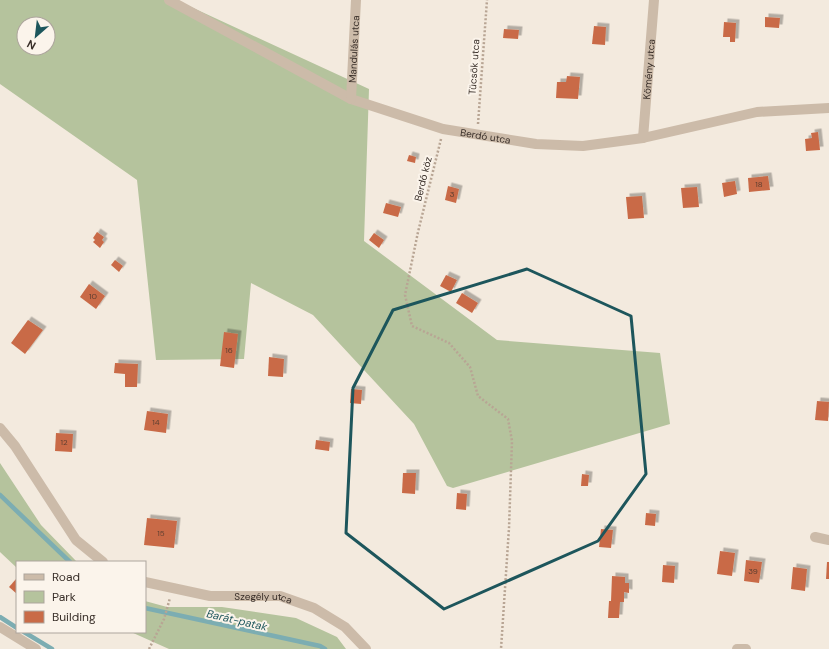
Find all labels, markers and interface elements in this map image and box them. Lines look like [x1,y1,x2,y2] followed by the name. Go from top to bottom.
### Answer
[345,15,362,83] street label: Mandulás utca
[16,16,56,56] north arrow
[24,37,38,53] text: N
[466,39,482,95] street label: Tücsök utca
[640,39,657,100] street label: Kömény utca
[459,125,512,146] street label: Berdó utca
[411,155,435,203] street label: Berdó köz
[755,179,763,189] house number: 18
[450,189,455,199] house number: 3
[89,291,98,301] house number: 10
[225,345,233,355] house number: 16
[152,417,160,427] house number: 14
[60,437,68,447] house number: 12
[157,528,165,538] house number: 15
[16,561,146,633] legend
[748,566,758,576] house number: 39
[52,569,80,585] text: Road
[52,589,76,605] text: Park
[234,590,294,606] street label: Szegély utca
[205,606,269,634] water label: Barát-patak
[52,609,96,625] text: Building

